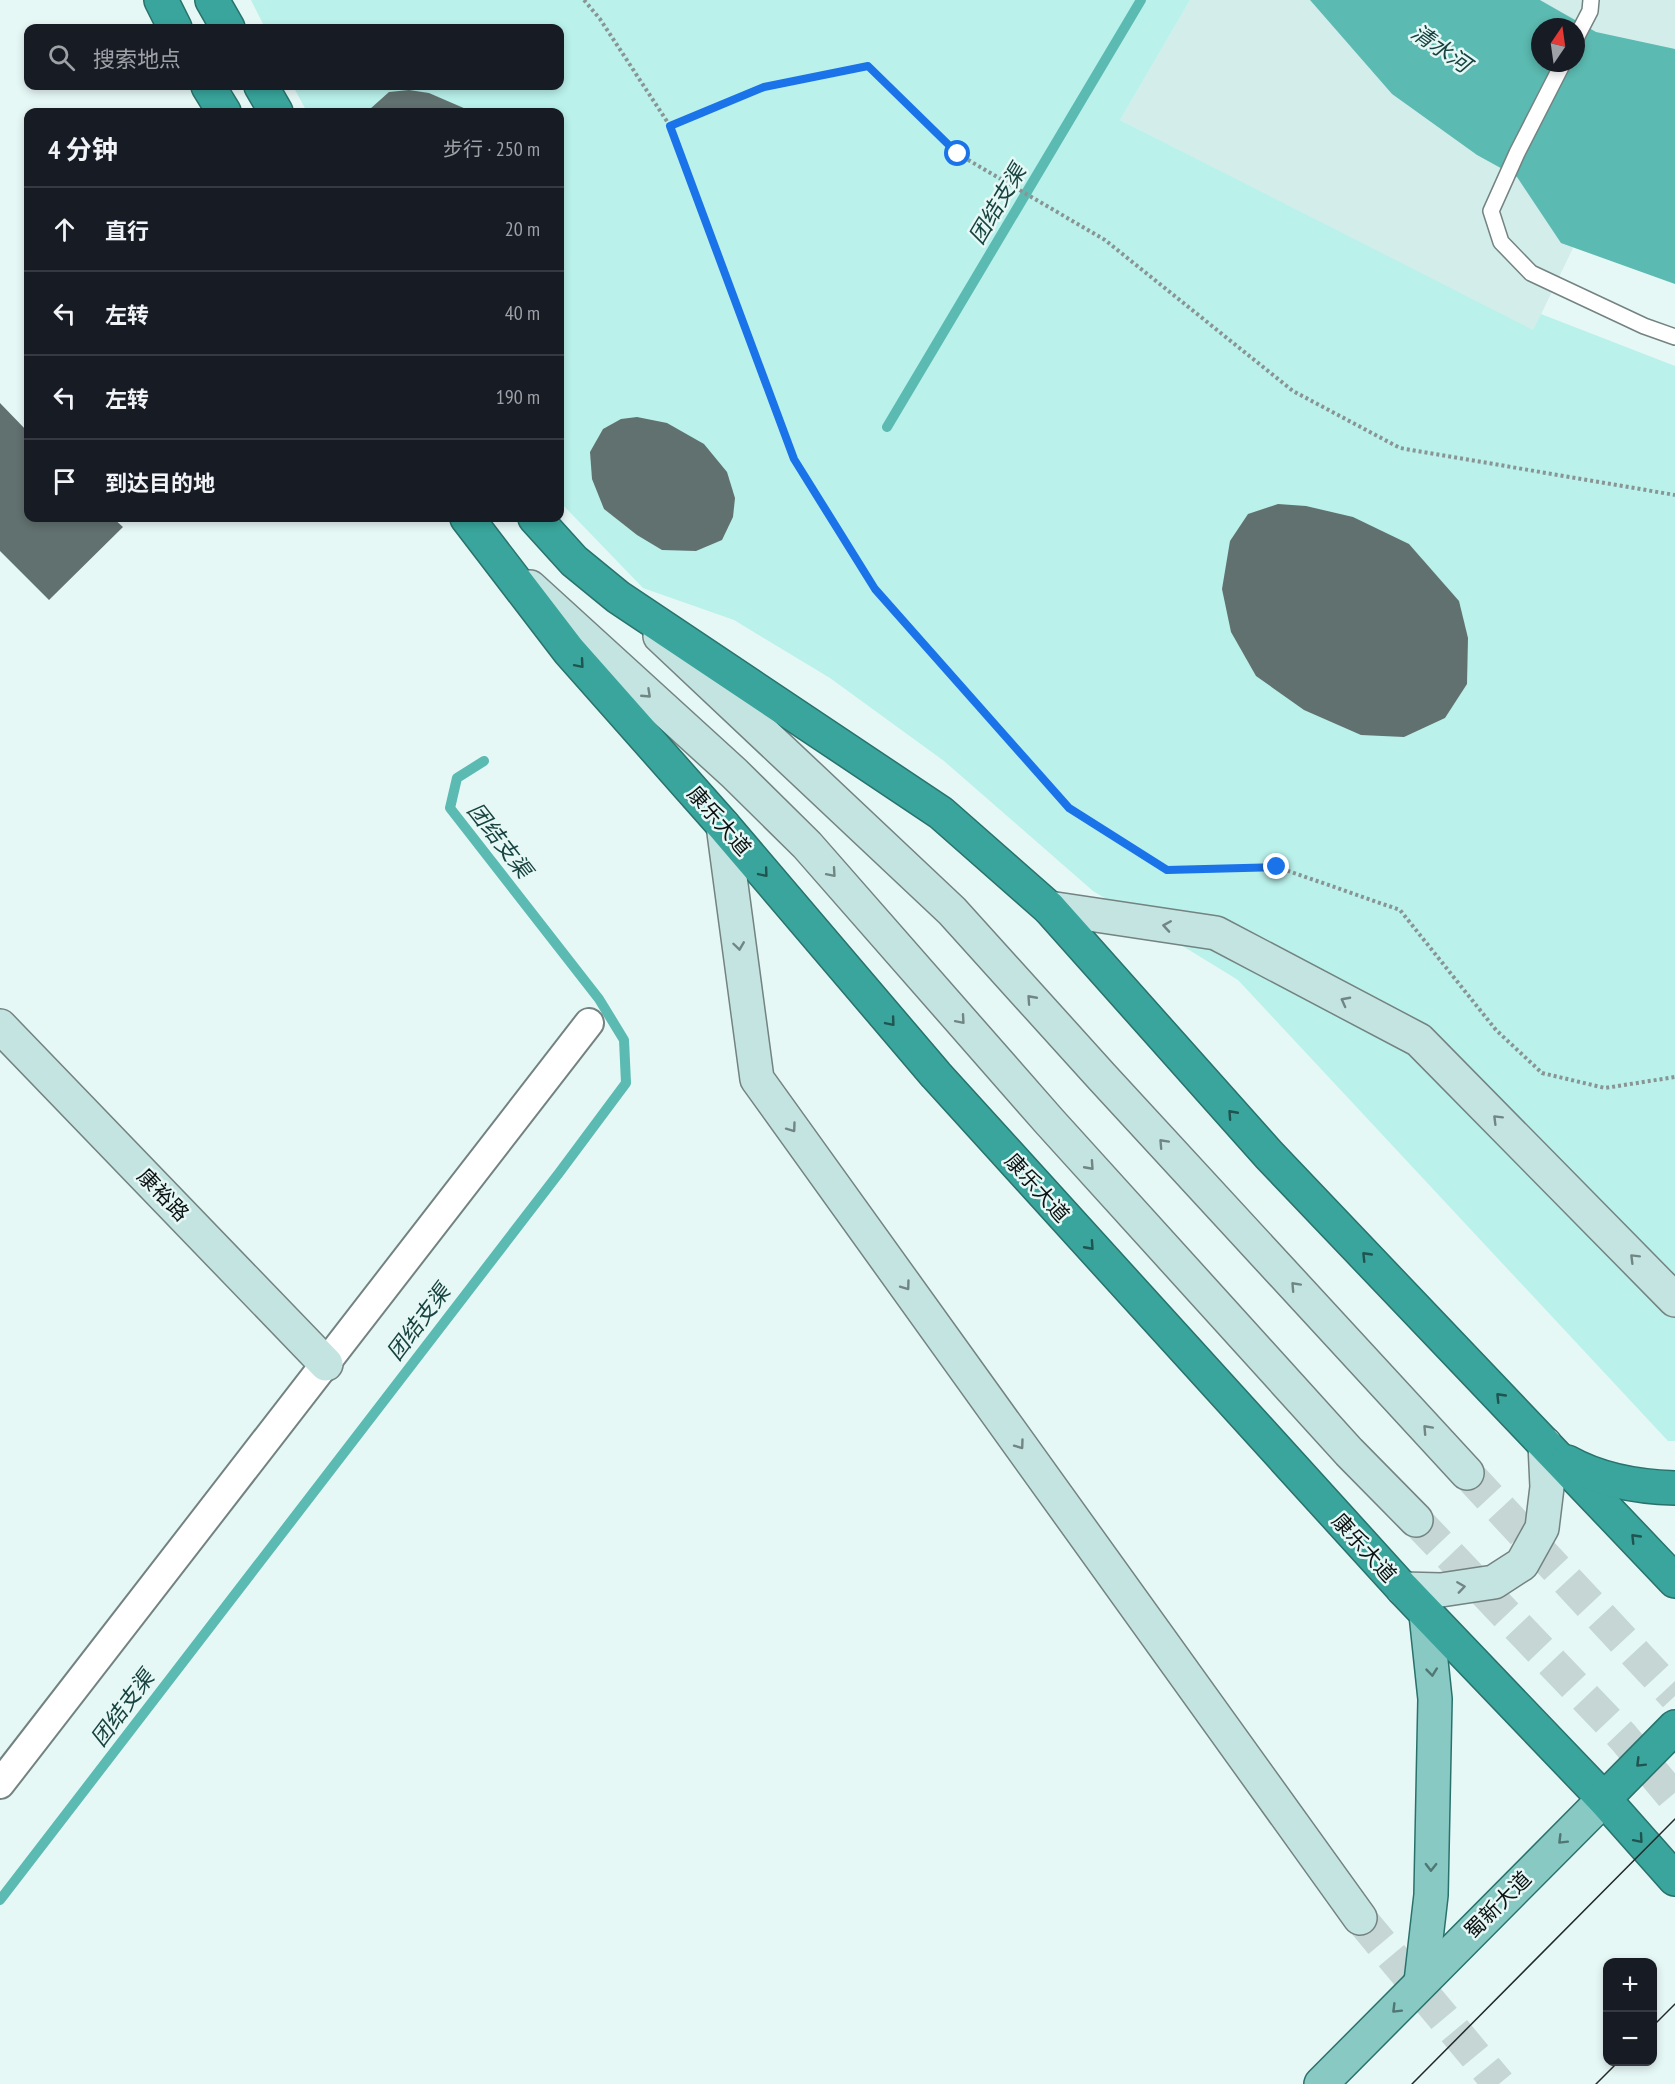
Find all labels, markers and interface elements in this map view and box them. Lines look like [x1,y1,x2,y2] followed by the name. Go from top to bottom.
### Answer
[1406,18,1479,81] water label: 清水河
[1531,18,1585,72] north arrow
[24,24,564,90] search box
[45,41,78,74] icon: search
[93,45,181,73] text: 搜索地点
[48,133,118,166] text: 4 分钟
[443,136,540,162] text: 步行 · 250 m
[944,140,970,166] route start
[962,157,1033,249] water label: 团结支渠
[48,213,81,246] icon: ahead
[505,216,540,242] text: 20 m
[105,217,149,245] text: 直行
[48,297,81,330] icon: left
[505,300,540,326] text: 40 m
[105,301,149,329] text: 左转
[48,381,81,414] icon: left
[496,384,540,410] text: 190 m
[105,385,149,413] text: 左转
[48,465,81,498] icon: arrive
[105,469,215,497] text: 到达目的地
[573,657,584,667] one-way arrow
[641,687,651,698] one-way arrow
[682,780,757,861] street label: 康乐大道
[462,797,540,886] water label: 团结支渠
[1263,853,1289,879] route end
[757,866,768,877] one-way arrow
[825,866,836,877] one-way arrow
[1163,920,1172,932] one-way arrow
[732,941,745,950] one-way arrow
[1027,995,1038,1005] one-way arrow
[1341,997,1351,1008] one-way arrow
[954,1013,965,1024] one-way arrow
[883,1015,894,1026] one-way arrow
[1228,1110,1239,1121] one-way arrow
[1493,1116,1504,1126] one-way arrow
[785,1122,796,1133] one-way arrow
[1159,1139,1170,1149] one-way arrow
[999,1147,1076,1228] street label: 康乐大道
[1083,1159,1094,1170] one-way arrow
[132,1163,195,1227] street label: 康裕路
[1083,1239,1094,1250] one-way arrow
[1362,1252,1373,1263] one-way arrow
[1630,1254,1641,1264] one-way arrow
[380,1276,457,1366] water label: 团结支渠
[899,1280,910,1291] one-way arrow
[1291,1282,1302,1293] one-way arrow
[1496,1393,1507,1404] one-way arrow
[1423,1426,1434,1436] one-way arrow
[1013,1438,1024,1449] one-way arrow
[1326,1507,1403,1588] street label: 康乐大道
[1631,1535,1642,1546] one-way arrow
[1456,1581,1466,1593] one-way arrow
[84,1662,161,1752] water label: 团结支渠
[1425,1668,1438,1677] one-way arrow
[1636,1756,1647,1767] one-way arrow
[1632,1832,1643,1843] one-way arrow
[1559,1833,1570,1844] one-way arrow
[1425,1863,1437,1872] one-way arrow
[1458,1865,1537,1944] street label: 蜀新大道
[1603,1958,1657,2066] map controls
[1603,1958,1657,2012] button: +
[1392,2001,1403,2012] one-way arrow
[1603,2012,1657,2066] button: −

